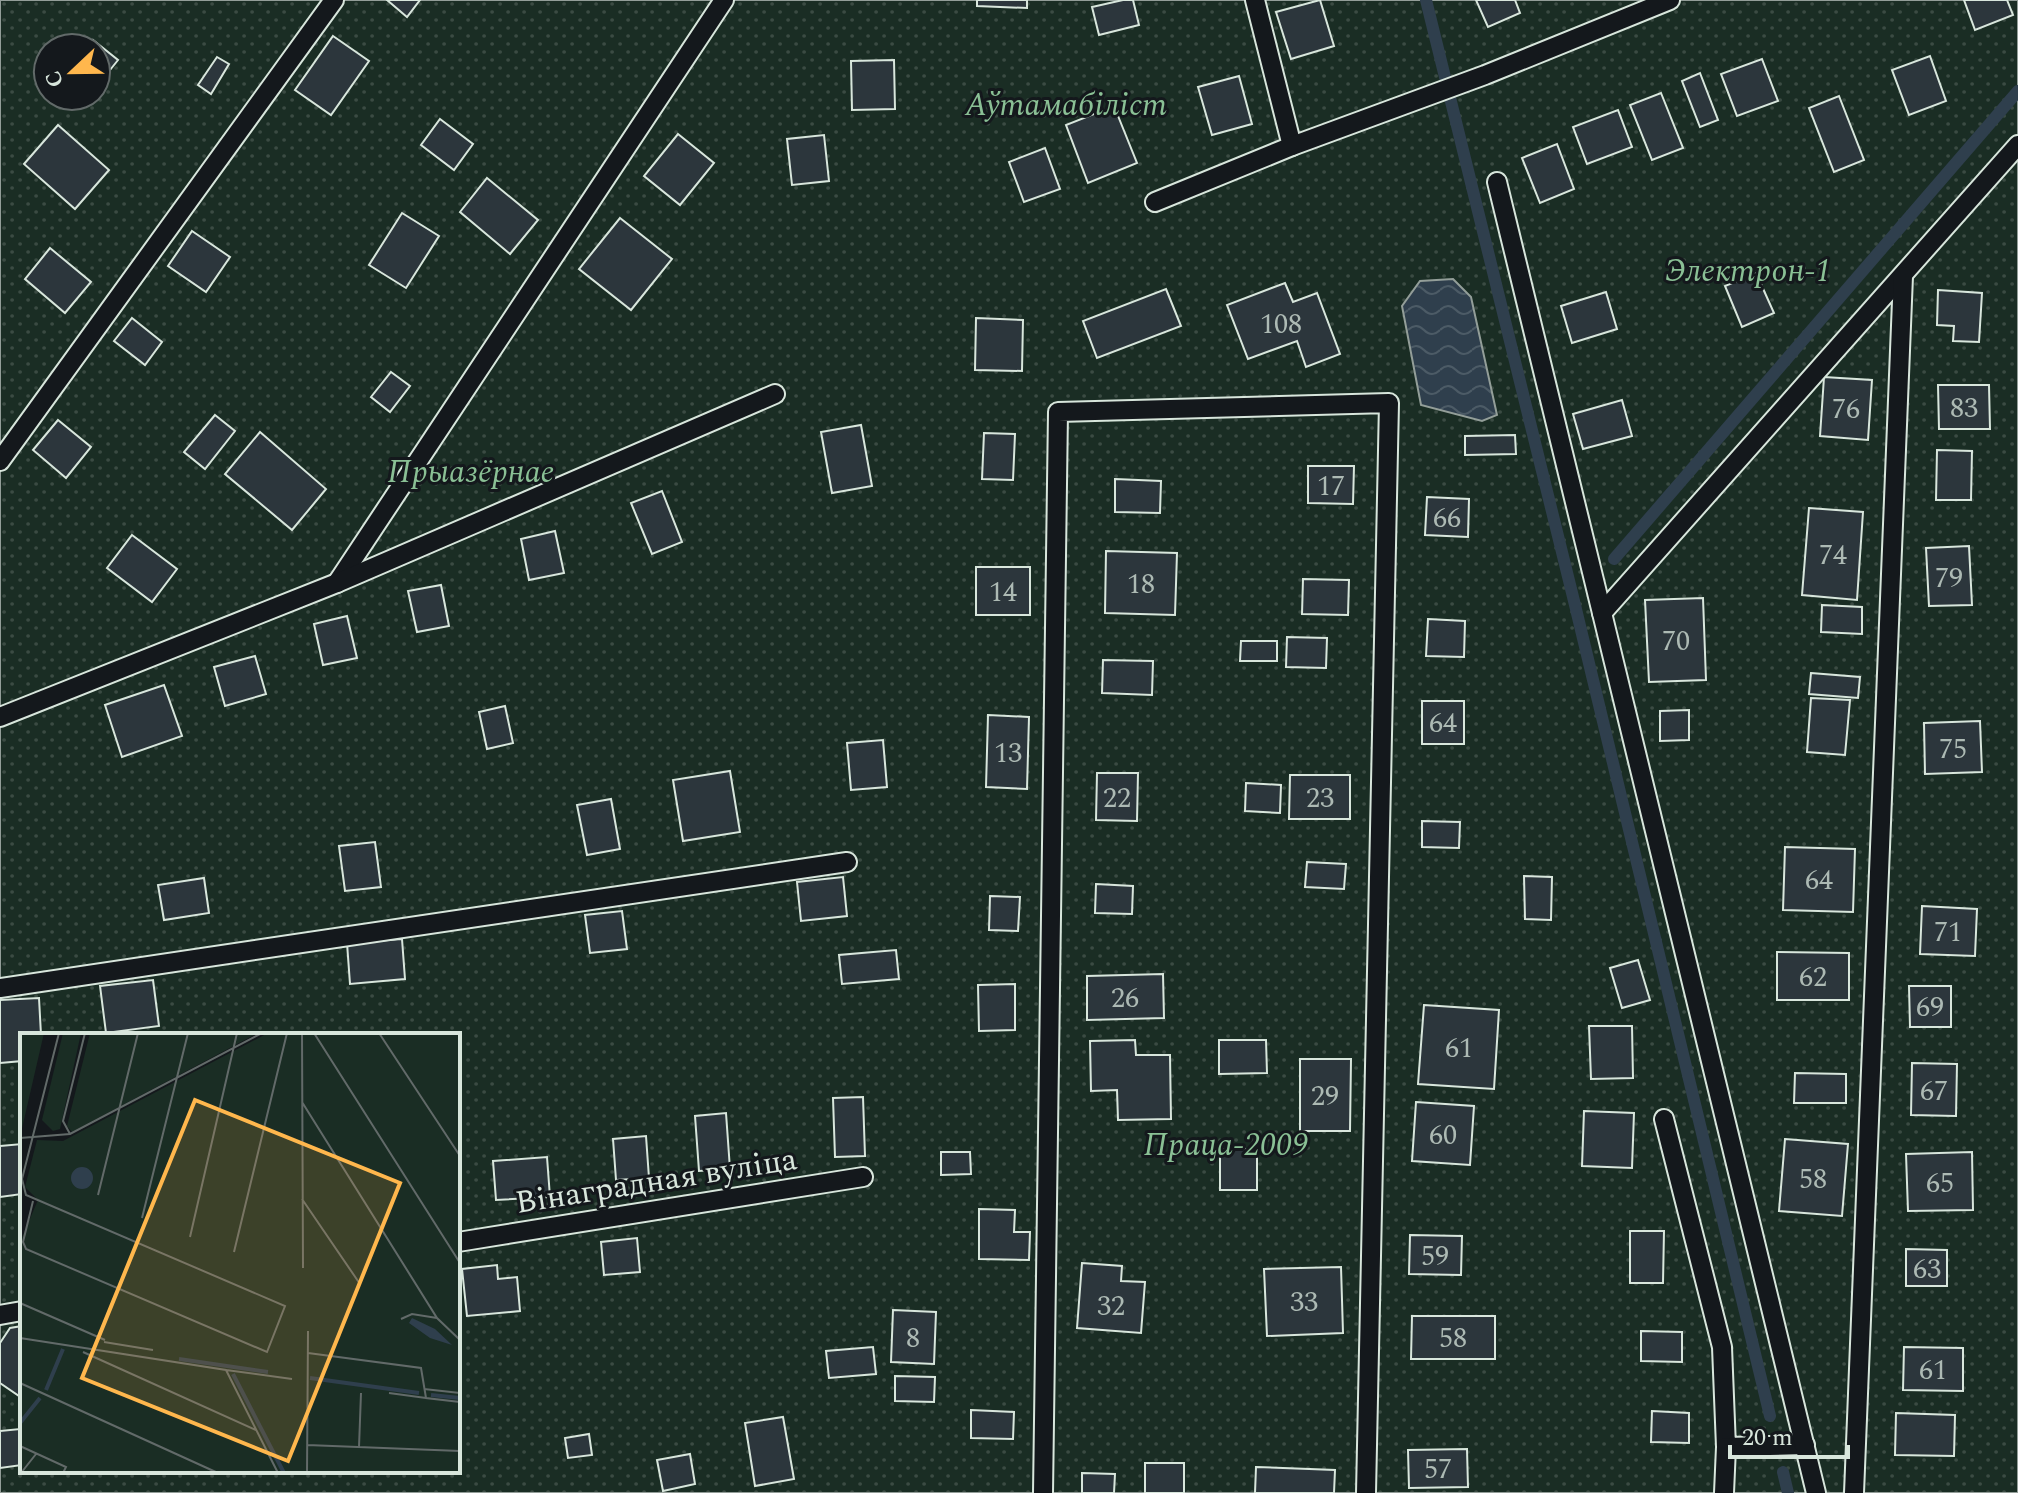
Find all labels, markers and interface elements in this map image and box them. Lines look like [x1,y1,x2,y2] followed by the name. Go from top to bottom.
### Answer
[32,32,112,112] north arrow
[37,65,73,92] text: С
[964,81,1167,130] park label: Аўтамабіліст
[1664,247,1832,296] park label: Электрон-1
[1260,303,1302,346] house number: 108
[1950,387,1978,430] house number: 83
[1832,388,1860,431] house number: 76
[388,448,554,497] park label: Прыазёрнае
[1317,465,1345,508] house number: 17
[1433,497,1461,540] house number: 66
[1819,534,1847,577] house number: 74
[1935,557,1963,600] house number: 79
[1127,563,1155,606] house number: 18
[989,571,1017,614] house number: 14
[1662,620,1690,663] house number: 70
[1429,702,1457,745] house number: 64
[1939,728,1967,771] house number: 75
[994,732,1022,775] house number: 13
[1103,777,1131,820] house number: 22
[1306,777,1334,820] house number: 23
[1805,859,1833,902] house number: 64
[1934,911,1962,954] house number: 71
[1799,956,1827,999] house number: 62
[1111,977,1139,1020] house number: 26
[1916,986,1944,1029] house number: 69
[1445,1027,1473,1070] house number: 61
[20,1033,460,1473] inset map
[1920,1070,1948,1113] house number: 67
[1311,1075,1339,1118] house number: 29
[1429,1114,1457,1157] house number: 60
[1144,1121,1308,1170] park label: Праца-2009
[512,1135,801,1228] street label: Вінаградная вуліца
[1799,1158,1827,1201] house number: 58
[1926,1162,1954,1205] house number: 65
[1421,1235,1449,1278] house number: 59
[1913,1248,1941,1291] house number: 63
[1290,1281,1318,1324] house number: 33
[1097,1285,1125,1328] house number: 32
[906,1317,920,1360] house number: 8
[1439,1317,1467,1360] house number: 58
[1919,1349,1947,1392] house number: 61
[1730,1409,1848,1459] scale bar
[1742,1420,1793,1456] text: 20 m
[1424,1448,1452,1491] house number: 57

